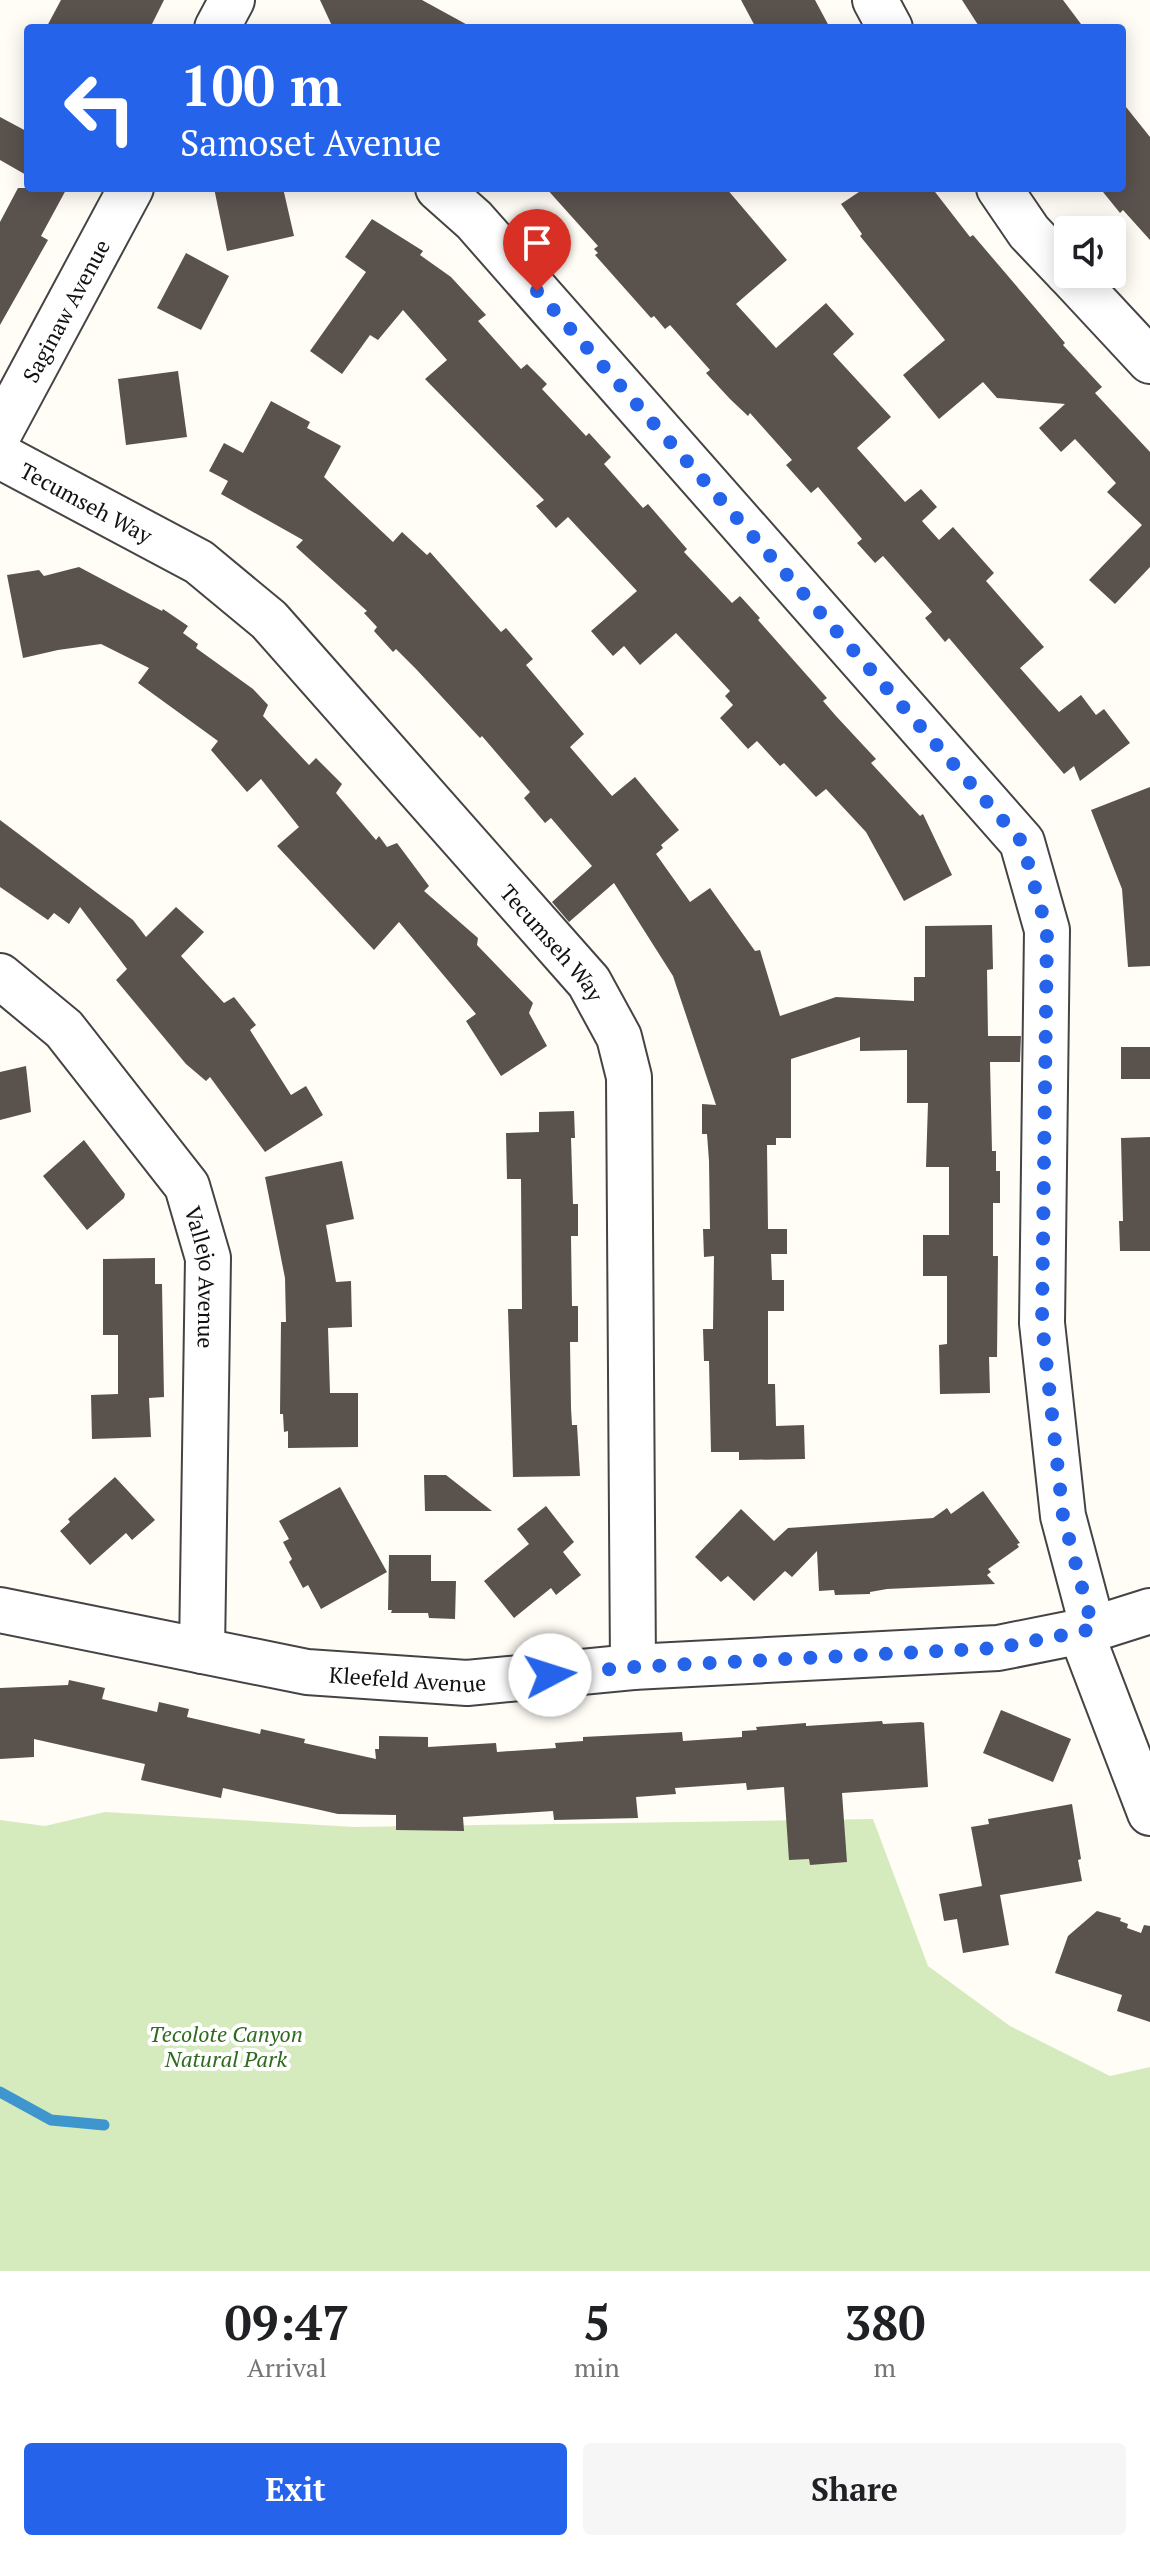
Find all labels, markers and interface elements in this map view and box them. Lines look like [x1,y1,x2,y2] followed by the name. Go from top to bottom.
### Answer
[180,48,342,122] text: 100 m
[48,56,152,160] icon: left
[180,119,441,166] text: Samoset Avenue
[503,209,571,291] pin
[1054,216,1126,288] map controls
[1054,216,1126,288] button: sound
[515,221,559,265] icon: arrive
[15,234,116,387] street label: Saginaw Avenue
[15,455,158,549] street label: Tecumseh Way
[495,878,611,1007] street label: Tecumseh Way
[179,1202,222,1349] street label: Vallejo Avenue
[508,1633,592,1717] position arrow
[328,1659,487,1698] street label: Kleefeld Avenue
[149,2019,303,2073] park label: Tecolote Canyon Natural Park
[224,2290,349,2354] text: 09:47
[583,2290,610,2354] text: 5
[844,2290,926,2354] text: 380
[247,2350,327,2384] text: Arrival
[574,2350,620,2384] text: min
[874,2350,896,2384] text: m
[24,2443,567,2535] button: Exit
[583,2443,1126,2535] button: Share

